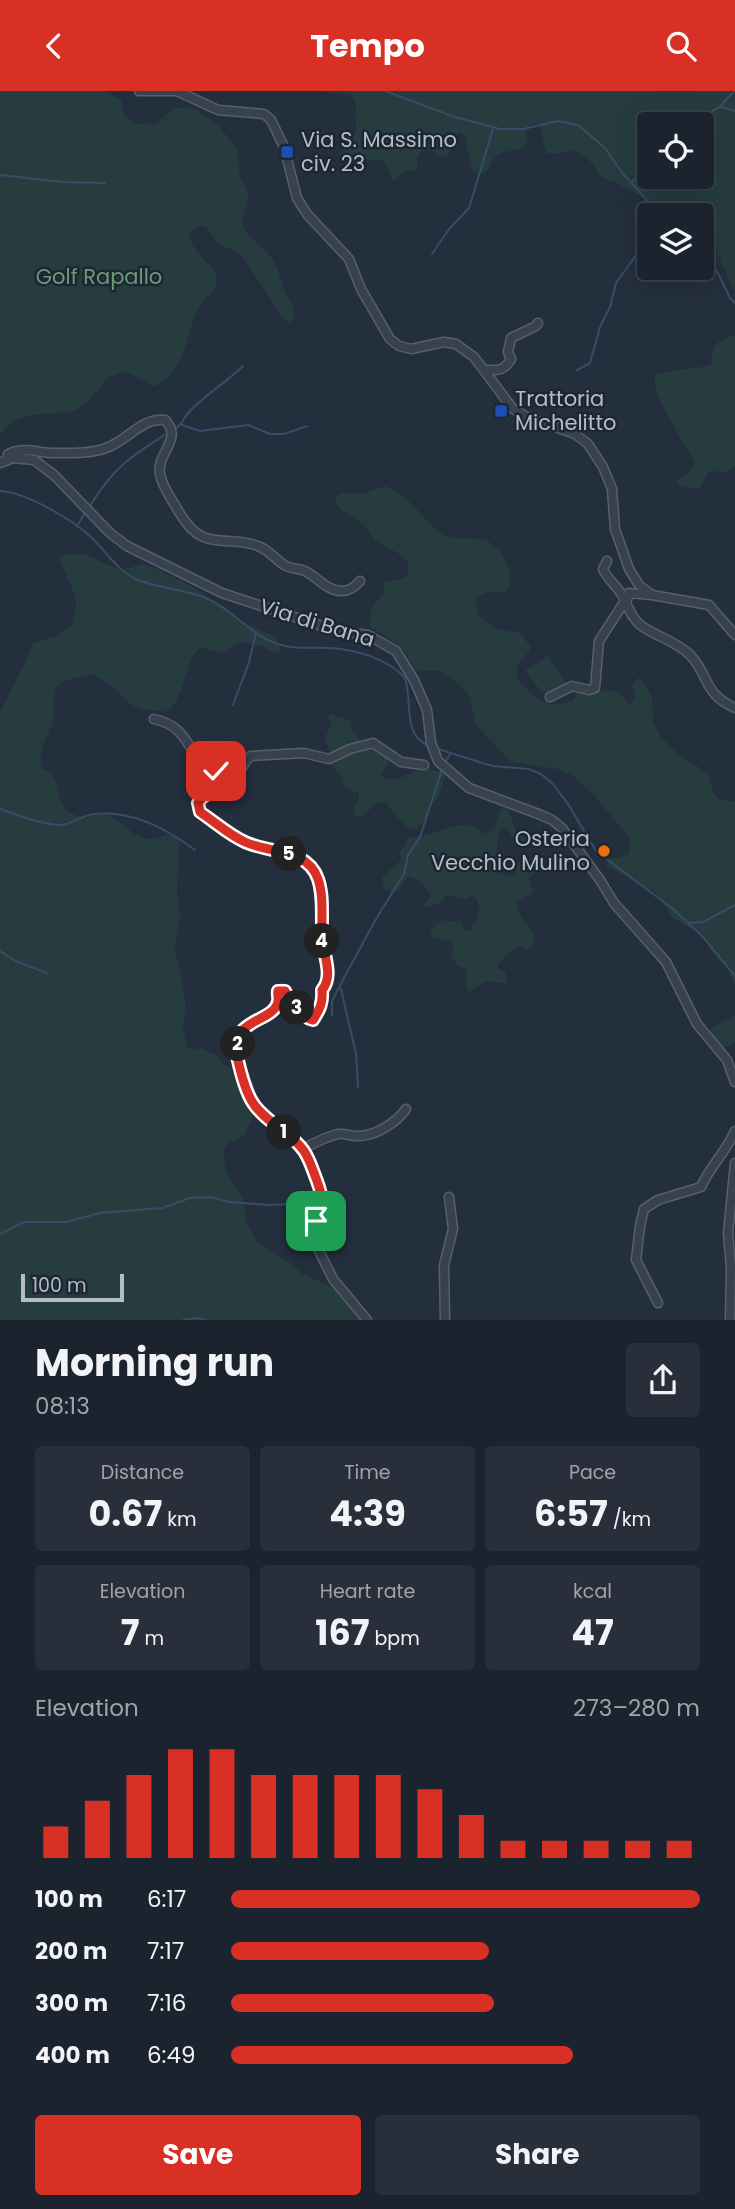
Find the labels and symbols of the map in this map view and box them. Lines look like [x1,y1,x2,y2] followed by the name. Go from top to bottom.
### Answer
[301,125,457,178] place label: Via S. Massimo civ. 23
[279,144,295,160] marker: Via S. Massimo civ. 23
[36,262,162,291] park label: Golf Rapallo
[515,384,617,437] place label: Trattoria Michelitto
[493,403,509,419] marker: Trattoria Michelitto
[256,591,378,654] street label: Via di Bana
[186,741,246,801] pin
[431,824,590,877] place label: Osteria Vecchio Mulino
[272,837,306,871] pin: 5
[596,843,612,859] marker: Osteria Vecchio Mulino
[304,923,340,959] pin: 4
[280,991,314,1025] pin: 3
[220,1027,256,1061] pin: 2
[266,1115,302,1149] pin: 1
[286,1191,346,1251] pin
[21,1271,124,1303] scale bar

